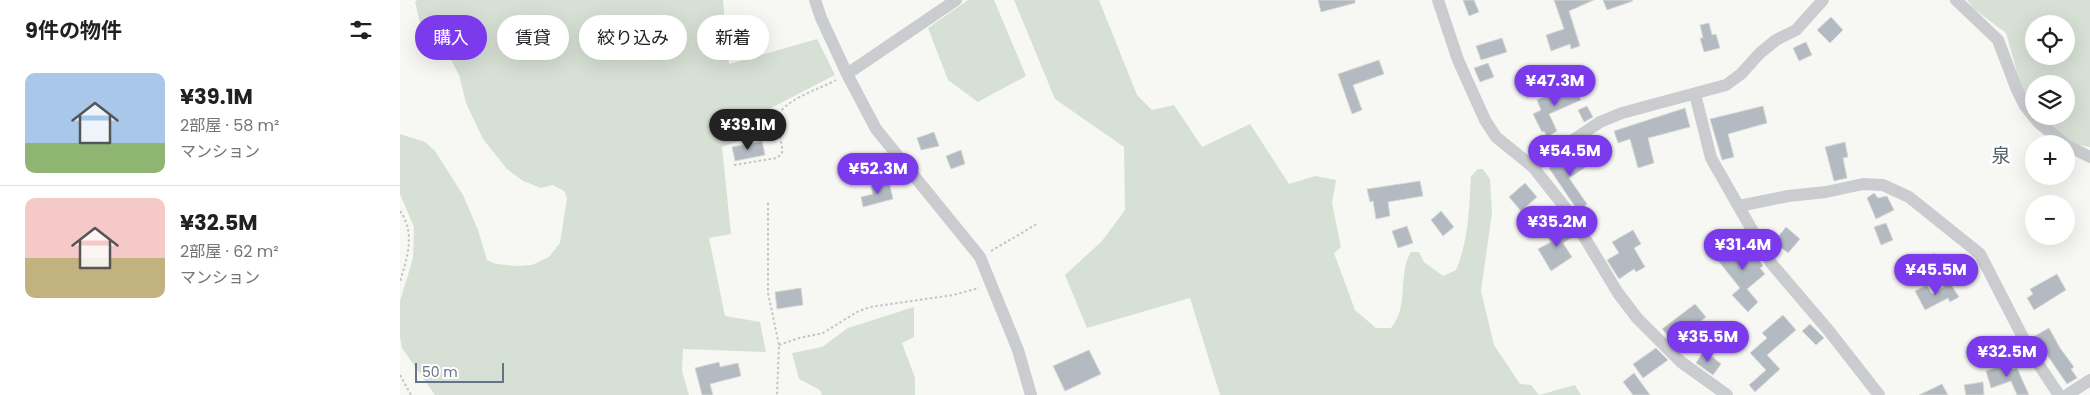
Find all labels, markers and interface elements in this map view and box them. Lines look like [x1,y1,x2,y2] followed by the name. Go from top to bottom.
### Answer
[415,15,487,60] chip: 購入
[497,15,569,60] chip: 賃貸
[579,15,687,60] chip: 絞り込み
[697,15,769,60] chip: 新着
[2025,15,2075,245] map controls
[2025,15,2075,65] button: locate
[25,16,122,45] text: 9件の物件
[347,16,375,44] icon: filters
[1514,64,1596,107] pin: ¥47.3M
[1525,69,1585,92] text: ¥47.3M
[2025,75,2075,125] button: layers
[180,82,253,111] text: ¥39.1M
[65,93,125,153] icon: home
[707,108,789,151] pin: ¥39.1M
[720,113,776,136] text: ¥39.1M
[180,114,279,137] text: 2部屋 · 58 m²
[1529,134,1611,177] pin: ¥54.5M
[2025,135,2075,185] button: +
[1539,139,1601,162] text: ¥54.5M
[180,140,260,163] text: マンション
[1991,142,2011,169] district label: 泉
[837,152,919,195] pin: ¥52.3M
[848,157,908,180] text: ¥52.3M
[2025,195,2075,245] button: −
[1516,206,1598,248] pin: ¥35.2M
[180,208,258,237] text: ¥32.5M
[1527,210,1587,233] text: ¥35.2M
[65,218,125,278] icon: home
[1702,228,1784,271] pin: ¥31.4M
[1715,233,1771,256] text: ¥31.4M
[180,240,279,263] text: 2部屋 · 62 m²
[1895,254,1977,296] pin: ¥45.5M
[1905,258,1967,281] text: ¥45.5M
[180,266,260,289] text: マンション
[1667,320,1749,363] pin: ¥35.5M
[1678,325,1738,348] text: ¥35.5M
[1966,336,2048,378] pin: ¥32.5M
[1977,340,2037,363] text: ¥32.5M
[415,360,504,383] scale bar
[422,362,458,382] text: 50 m

